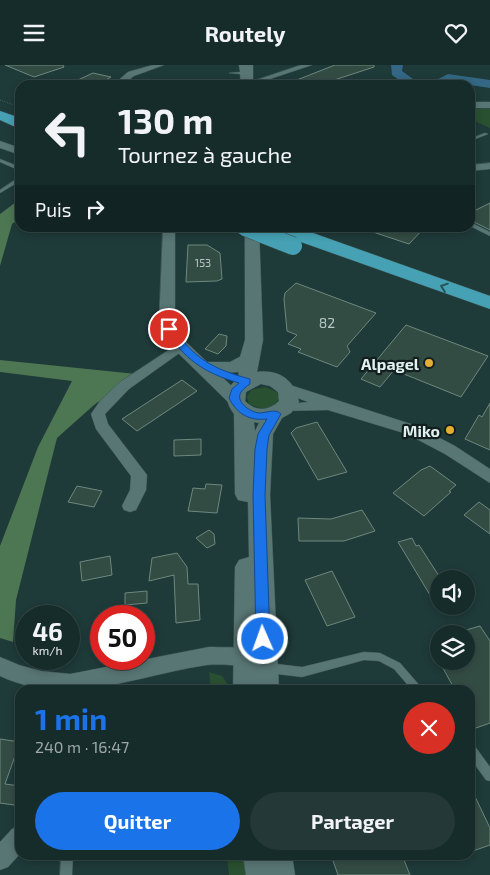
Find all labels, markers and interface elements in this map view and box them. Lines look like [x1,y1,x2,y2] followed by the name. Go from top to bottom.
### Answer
[20,19,48,47] icon: menu
[442,19,470,47] icon: heart
[205,20,285,46] text: Routely
[118,99,213,141] text: 130 m
[35,100,100,165] icon: left
[118,141,292,167] text: Tournez à gauche
[81,195,109,223] icon: right
[35,198,71,221] text: Puis
[195,256,211,269] house number: 153
[440,283,449,293] one-way arrow
[148,308,190,350] pin
[319,314,335,331] house number: 82
[155,315,183,343] icon: arrive
[361,354,420,373] place label: Alpagel
[423,357,435,369] marker: Alpagel
[403,421,440,440] place label: Miko
[444,424,456,436] marker: Miko
[430,570,475,670] map controls
[430,570,475,615] button: sound
[90,605,155,670] speed limit sign: 50
[236,612,288,664] position arrow
[32,616,63,646] text: 46
[430,625,475,670] button: layers
[33,643,62,657] text: km/h
[35,700,107,736] text: 1 min
[403,702,455,754] button: close
[35,737,129,756] text: 240 m · 16:47
[35,792,240,850] button: Quitter
[250,792,455,850] button: Partager

